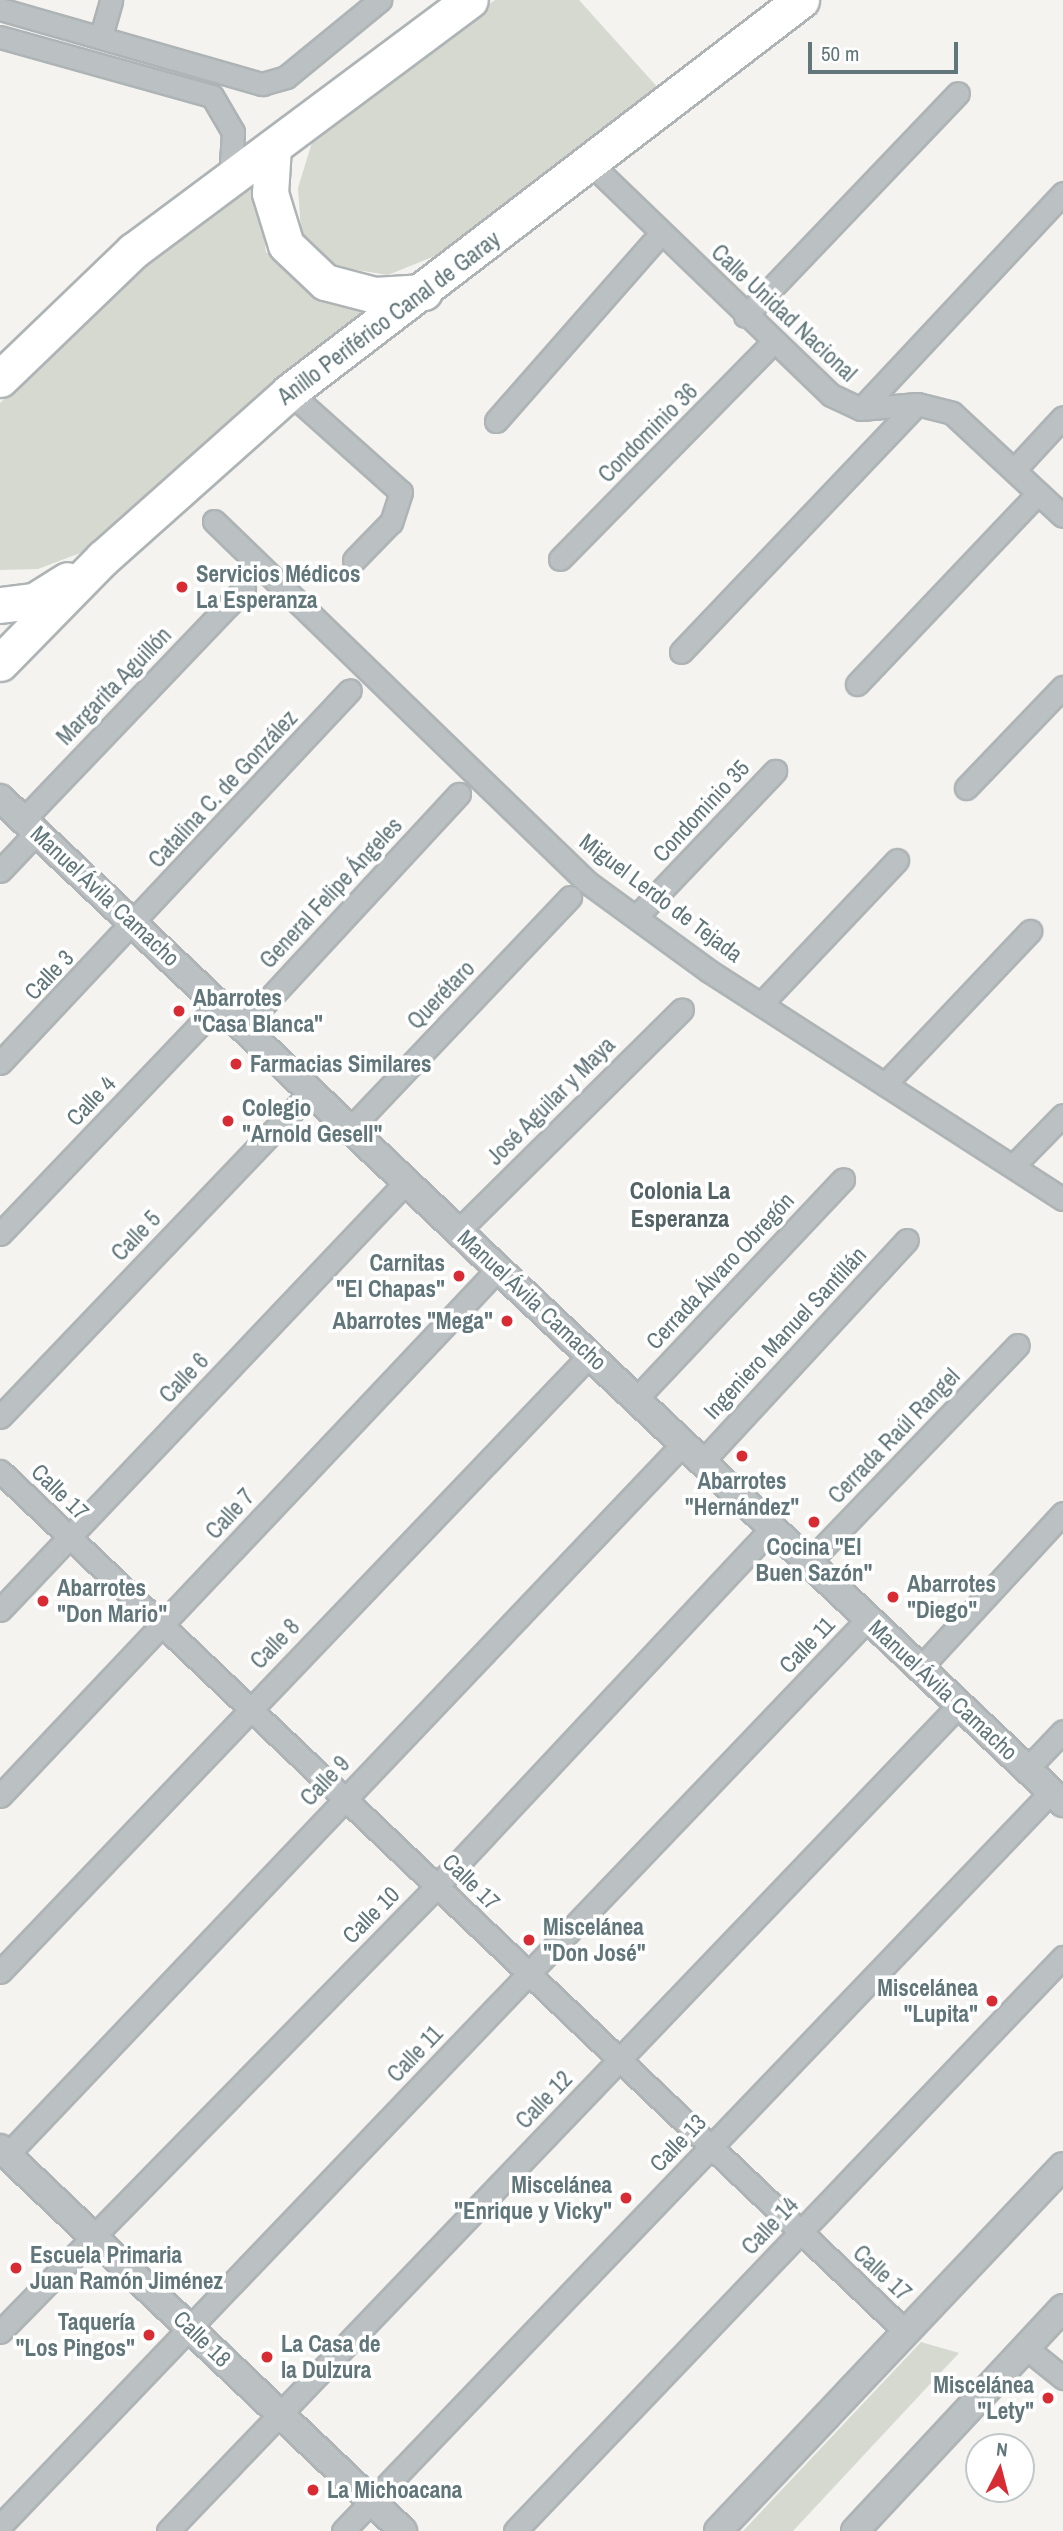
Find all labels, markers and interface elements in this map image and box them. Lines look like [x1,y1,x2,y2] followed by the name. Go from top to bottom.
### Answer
[811,28,962,72] scale bar
[821,39,859,68] text: 50 m
[272,225,506,411] street label: Anillo Periférico Canal de Garay
[706,239,862,387] street label: Calle Unidad Nacional
[593,378,703,488] street label: Condominio 36
[196,560,361,614] place label: Servicios Médicos La Esperanza
[174,579,190,595] marker: Servicios Médicos La Esperanza
[51,621,177,751] street label: Margarita Aguillón
[143,704,303,874] street label: Catalina C. de González
[647,754,755,868] street label: Condominio 35
[254,811,408,975] street label: General Felipe Ángeles
[24,820,186,972] street label: Manuel Ávila Camacho
[574,828,748,968] street label: Miguel Lerdo de Tejada
[19,944,79,1006] street label: Calle 3
[402,955,480,1035] street label: Querétaro
[193,984,323,1038] place label: Abarrotes "Casa Blanca"
[171,1003,187,1019] marker: Abarrotes "Casa Blanca"
[481,1031,621,1171] street label: José Aguilar y Maya
[250,1050,432,1078] place label: Farmacias Similares
[228,1056,244,1072] marker: Farmacias Similares
[61,1070,121,1132] street label: Calle 4
[242,1094,383,1148] place label: Colegio "Arnold Gesell"
[220,1113,236,1129] marker: Colegio "Arnold Gesell"
[630,1177,730,1233] district label: Colonia La Esperanza
[640,1186,800,1356] street label: Cerrada Álvaro Obregón
[106,1205,166,1267] street label: Calle 5
[451,1224,613,1376] street label: Manuel Ávila Camacho
[698,1241,872,1425] street label: Ingeniero Manuel Santillán
[336,1249,445,1303] place label: Carnitas "El Chapas"
[451,1268,467,1284] marker: Carnitas "El Chapas"
[333,1307,493,1335] place label: Abarrotes "Mega"
[499,1313,515,1329] marker: Abarrotes "Mega"
[154,1347,214,1409] street label: Calle 6
[823,1363,965,1509] street label: Cerrada Raúl Rangel
[734,1448,750,1464] marker: Abarrotes "Hernández"
[26,1458,94,1526] street label: Calle 17
[685,1467,799,1521] place label: Abarrotes "Hernández"
[200,1483,260,1545] street label: Calle 7
[806,1514,822,1530] marker: Cocina "El Buen Sazón"
[756,1533,872,1587] place label: Cocina "El Buen Sazón"
[907,1570,996,1624] place label: Abarrotes "Diego"
[57,1574,167,1628] place label: Abarrotes "Don Mario"
[885,1589,901,1605] marker: Abarrotes "Diego"
[35,1593,51,1609] marker: Abarrotes "Don Mario"
[774,1611,840,1679] street label: Calle 11
[245,1613,305,1675] street label: Calle 8
[862,1614,1024,1766] street label: Manuel Ávila Camacho
[295,1750,355,1812] street label: Calle 9
[437,1848,505,1916] street label: Calle 17
[337,1881,405,1949] street label: Calle 10
[543,1913,646,1967] place label: Miscelánea "Don José"
[521,1932,537,1948] marker: Miscelánea "Don José"
[877,1974,978,2028] place label: Miscelánea "Lupita"
[984,1993,1000,2009] marker: Miscelánea "Lupita"
[382,2020,448,2088] street label: Calle 11
[510,2066,578,2134] street label: Calle 12
[644,2109,712,2177] street label: Calle 13
[454,2171,612,2225] place label: Miscelánea "Enrique y Vicky"
[618,2190,634,2206] marker: Miscelánea "Enrique y Vicky"
[736,2192,804,2260] street label: Calle 14
[847,2239,917,2307] street label: Calle 17
[30,2241,223,2295] place label: Escuela Primaria Juan Ramón Jiménez
[8,2260,24,2276] marker: Escuela Primaria Juan Ramón Jiménez
[168,2305,236,2373] street label: Calle 18
[15,2308,135,2362] place label: Taquería "Los Pingos"
[141,2327,157,2343] marker: Taquería "Los Pingos"
[281,2330,381,2384] place label: La Casa de la Dulzura
[259,2349,275,2365] marker: La Casa de la Dulzura
[933,2371,1034,2425] place label: Miscelánea "Lety"
[1040,2390,1056,2406] marker: Miscelánea "Lety"
[965,2433,1035,2503] north arrow
[995,2436,1009,2463] text: N
[327,2476,462,2504] place label: La Michoacana
[305,2482,321,2498] marker: La Michoacana

